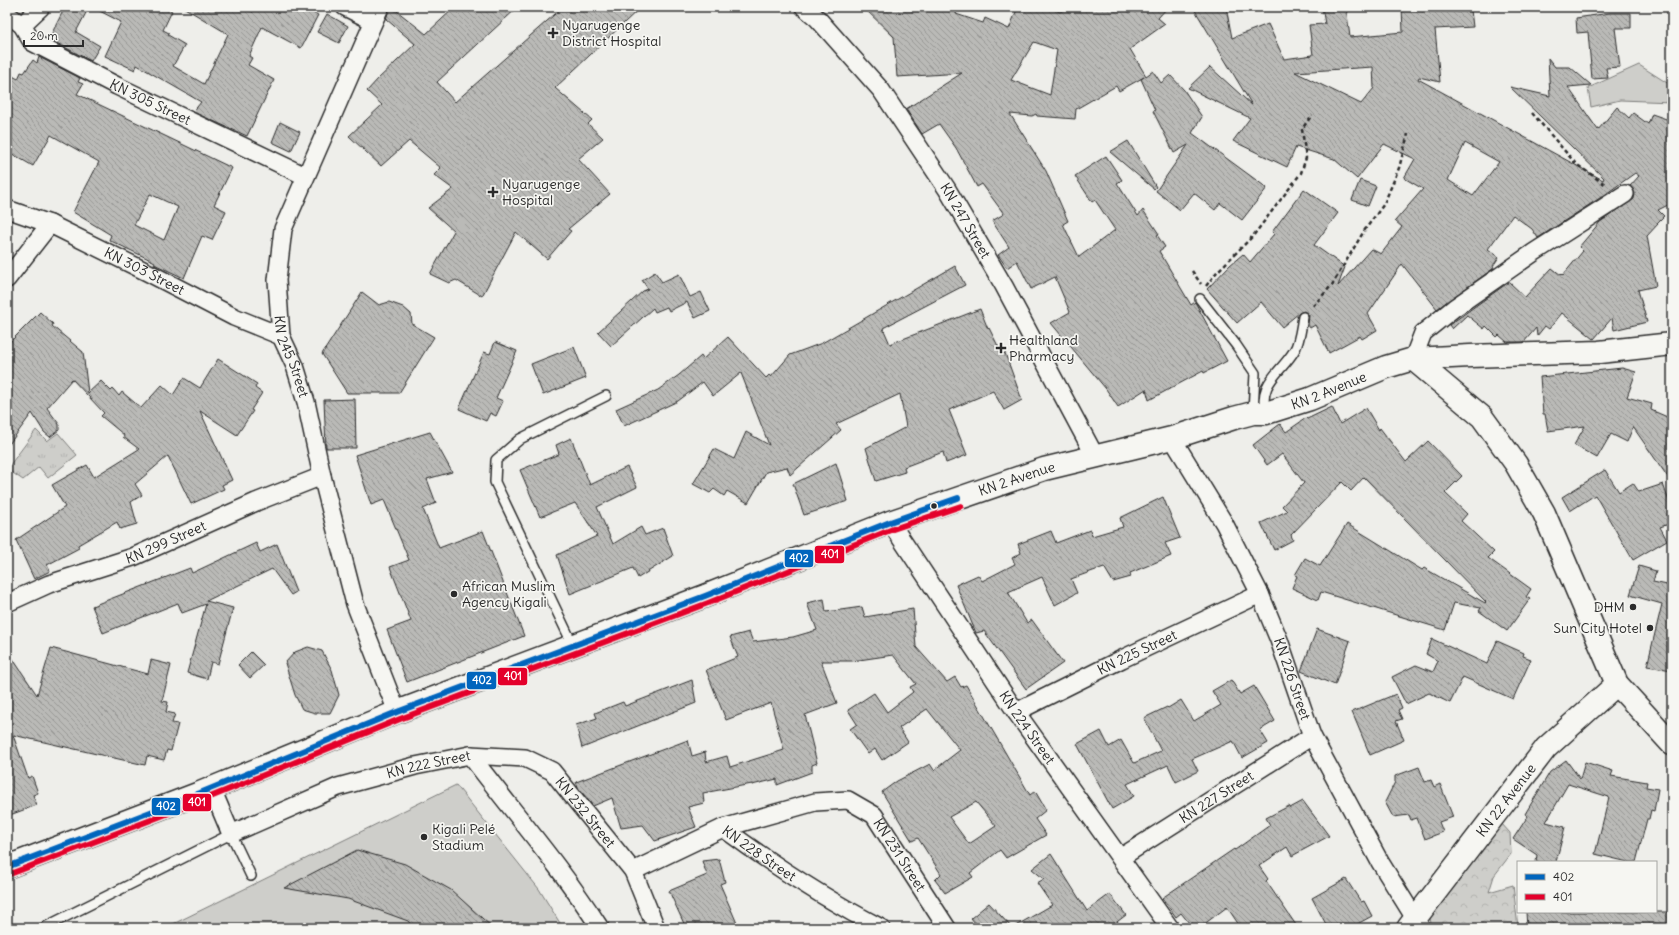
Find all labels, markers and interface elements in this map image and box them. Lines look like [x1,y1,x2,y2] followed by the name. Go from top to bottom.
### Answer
[562,16,661,50] place label: Nyarugenge District Hospital
[24,22,83,48] scale bar
[547,27,559,39] marker: Nyarugenge District Hospital
[30,28,58,43] text: 20 m
[107,75,194,129] street label: KN 305 Street
[502,175,580,209] place label: Nyarugenge Hospital
[936,179,995,262] street label: KN 247 Street
[487,186,499,198] marker: Nyarugenge Hospital
[101,243,188,299] street label: KN 303 Street
[271,315,313,400] street label: KN 245 Street
[1009,331,1078,365] place label: Healthland Pharmacy
[996,343,1006,353] marker: Healthland Pharmacy
[1289,367,1369,413] street label: KN 2 Avenue
[976,458,1057,500] street label: KN 2 Avenue
[929,501,939,511] unlabelled marker
[123,517,209,568] street label: KN 299 Street
[814,545,845,564] line badge: 401
[821,547,839,561] text: 401
[784,549,814,568] line badge: 402
[789,551,809,565] text: 402
[462,577,555,611] place label: African Muslim Agency Kigali
[449,589,459,599] marker: African Muslim Agency Kigali
[1594,598,1625,616] place label: DHM
[1628,602,1638,612] marker: DHM
[1553,619,1642,637] place label: Sun City Hotel
[1645,623,1655,633] marker: Sun City Hotel
[1094,625,1180,679] street label: KN 225 Street
[1270,635,1315,723] street label: KN 226 Street
[497,667,528,686] line badge: 401
[504,669,522,683] text: 401
[466,671,497,690] line badge: 402
[472,673,492,687] text: 402
[995,687,1059,768] street label: KN 224 Street
[384,746,472,782] street label: KN 222 Street
[1472,760,1540,840] street label: KN 22 Avenue
[1176,766,1257,827] street label: KN 227 Street
[551,773,619,851] street label: KN 232 Street
[182,793,212,812] line badge: 401
[188,795,206,809] text: 401
[151,797,181,816] line badge: 402
[156,799,176,813] text: 402
[869,815,930,895] street label: KN 231 Street
[432,820,495,854] place label: Kigali Pelé Stadium
[719,822,800,885] street label: KN 228 Street
[419,832,429,842] marker: Kigali Pelé Stadium
[1517,861,1657,913] legend
[1553,869,1575,884] text: 402
[1553,889,1573,904] text: 401

